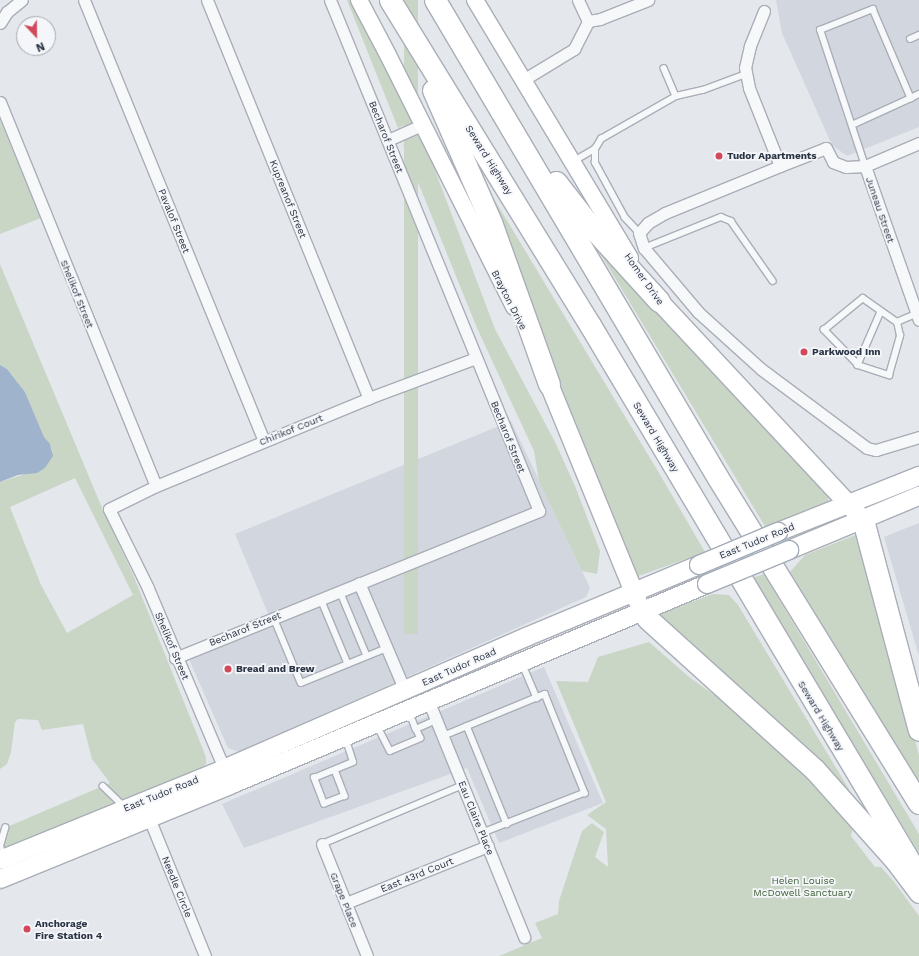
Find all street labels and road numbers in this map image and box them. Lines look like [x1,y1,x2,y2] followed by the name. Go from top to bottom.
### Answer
[366,99,406,175] street label: Becharof Street
[463,123,515,197] street label: Seward Highway
[267,158,309,240] street label: Kupreanof Street
[863,175,897,245] street label: Juneau Street
[156,187,192,255] street label: Pavalof Street
[622,251,666,307] street label: Homer Drive
[58,258,96,330] street label: Shelikof Street
[489,268,529,332] street label: Brayton Drive
[488,399,528,475] street label: Becharof Street
[630,400,682,474] street label: Seward Highway
[257,412,325,448] street label: Chirikof Court
[717,520,797,562] street label: East Tudor Road
[207,609,283,649] street label: Becharof Street
[152,610,192,682] street label: Shelikof Street
[420,645,498,689] street label: East Tudor Road
[795,679,847,753] street label: Seward Highway
[121,773,201,815] street label: East Tudor Road
[456,779,496,857] street label: Eau Claire Place
[159,855,195,919] street label: Needle Circle
[379,855,455,895] street label: East 43rd Court
[327,871,361,929] street label: Grape Place

